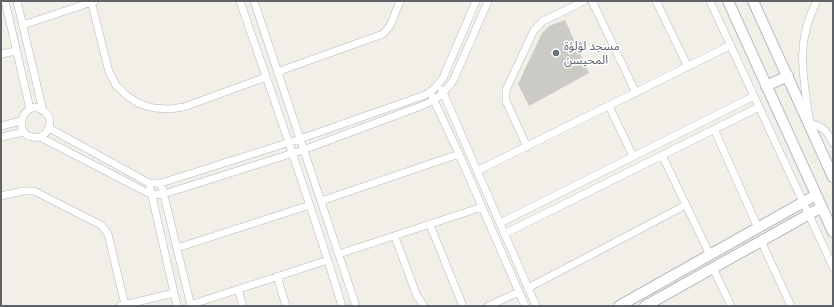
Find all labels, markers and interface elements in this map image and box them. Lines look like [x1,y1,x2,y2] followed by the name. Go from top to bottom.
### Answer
[564,39,620,67] place label: مسجد لؤلؤة المحيسن
[551,48,561,58] marker: مسجد لؤلؤة المحيسن

